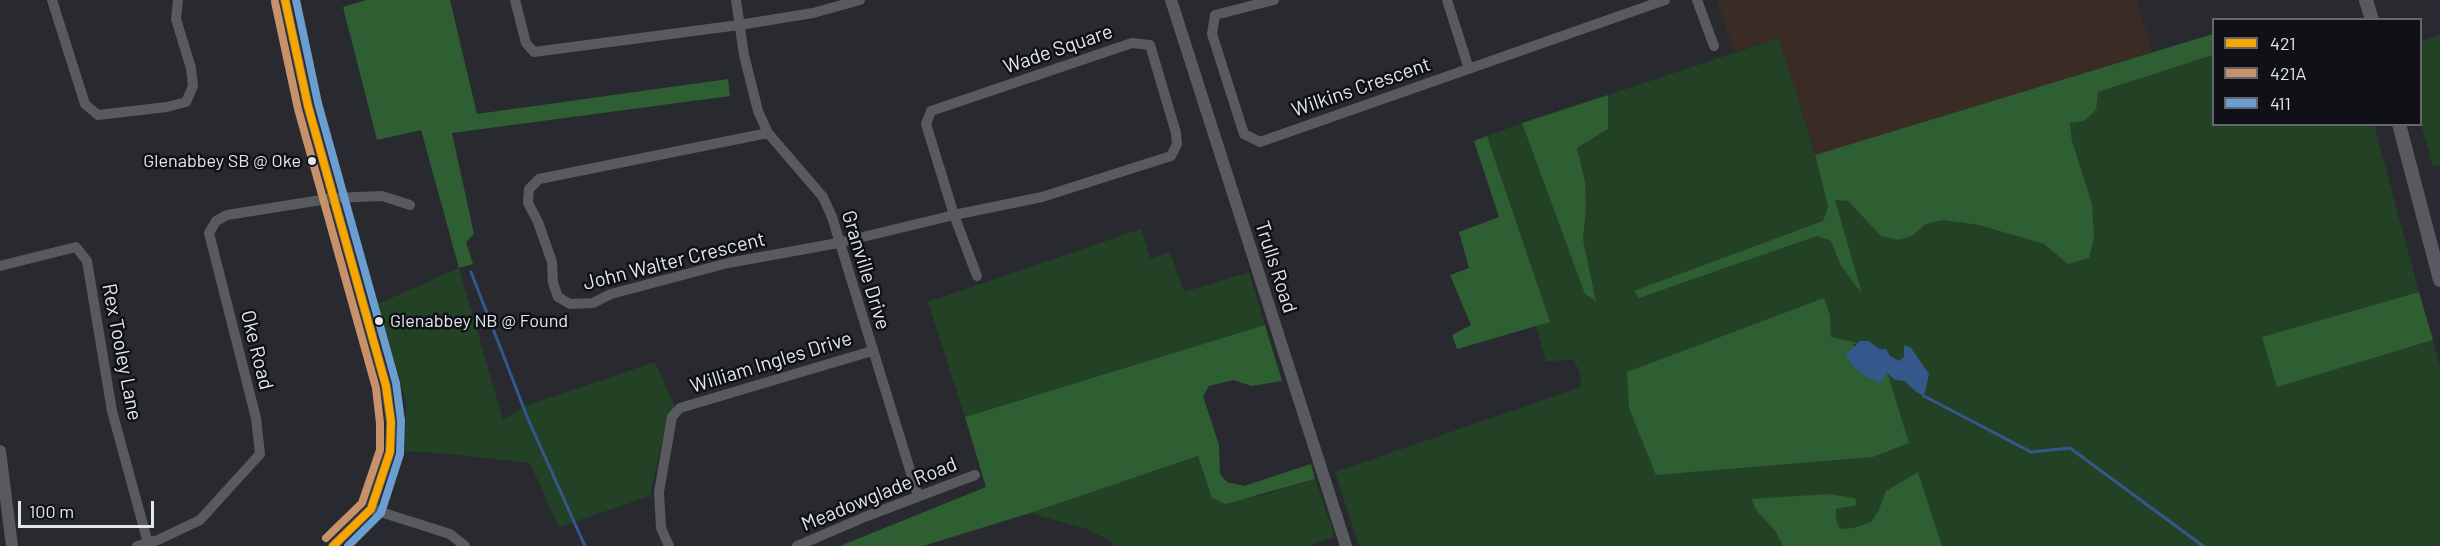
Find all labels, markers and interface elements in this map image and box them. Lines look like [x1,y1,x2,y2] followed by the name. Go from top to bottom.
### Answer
[2212,18,2422,126] legend
[1000,19,1116,79] street label: Wade Square
[2270,32,2296,54] text: 421
[1288,52,1434,122] street label: Wilkins Crescent
[2270,62,2307,84] text: 421A
[2270,92,2291,114] text: 411
[143,150,301,172] place label: Glenabbey SB @ Oke
[306,155,318,167] marker: Glenabbey SB @ Oke
[836,208,896,332] street label: Granville Drive
[1250,218,1302,316] street label: Trulls Road
[580,227,768,295] street label: John Walter Crescent
[97,281,147,423] street label: Rex Tooley Lane
[236,308,278,392] street label: Oke Road
[390,310,568,332] place label: Glenabbey NB @ Found
[373,315,385,327] marker: Glenabbey NB @ Found
[687,326,855,398] street label: William Ingles Drive
[798,452,960,536] street label: Meadowglade Road
[21,489,158,527] scale bar
[29,500,74,522] text: 100 m

